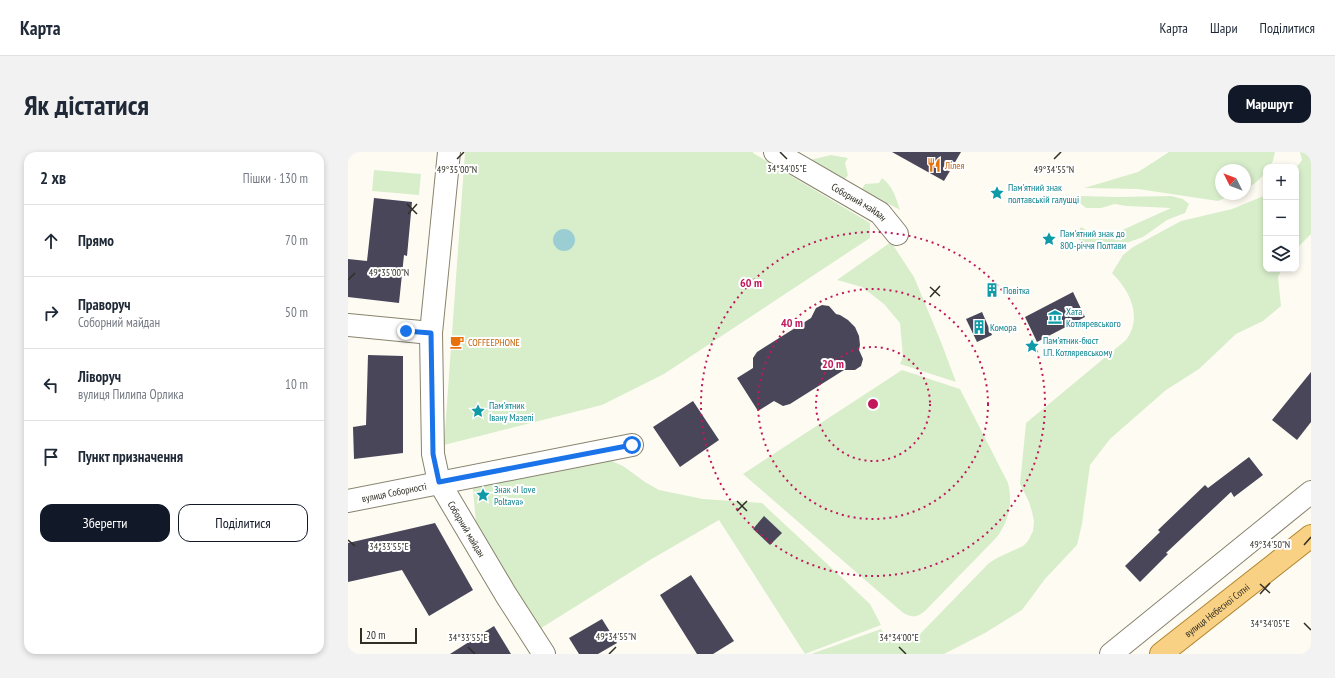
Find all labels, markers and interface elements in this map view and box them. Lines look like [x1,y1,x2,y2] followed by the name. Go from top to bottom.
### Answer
[20,16,61,40] text: Карта
[1159,19,1188,37] text: Карта
[1210,19,1238,37] text: Шари
[1260,19,1315,37] text: Поділитися
[1228,85,1311,123] button: Маршрут
[24,86,149,123] text: Як дістатися
[926,157,942,173] restaurant icon: Лілея
[944,159,964,172] place label: Лілея
[767,162,807,175] text: 34°34'05"E
[437,163,477,176] text: 49°35'00"N
[1034,163,1074,176] text: 49°34'55"N
[1215,164,1251,200] north arrow
[1263,164,1299,272] map controls
[1263,164,1299,200] button: +
[40,167,66,189] text: 2 хв
[243,170,308,187] text: Пішки · 130 m
[829,180,890,224] street label: Соборний майдан
[1008,181,1079,206] place label: Пам'ятний знак полтавській галушці
[989,185,1005,201] place icon: Пам'ятний знак полтавській галушці
[1263,200,1299,236] button: −
[1060,227,1126,252] place label: Пам'ятний знак до 800-річчя Полтави
[40,230,62,252] icon: ahead
[78,231,114,250] text: Прямо
[1041,231,1057,247] place icon: Пам'ятний знак до 800-річчя Полтави
[285,232,308,249] text: 70 m
[1263,236,1299,272] button: layers
[369,266,409,279] text: 49°35'00"N
[740,275,762,290] text: 60 m
[984,282,1000,298] building icon: Повітка
[1003,284,1030,297] place label: Повітка
[78,295,131,314] text: Праворуч
[40,302,62,324] icon: right
[285,304,308,321] text: 50 m
[1066,305,1121,330] place label: Хата Котляревського
[1047,309,1063,325] museum icon: Хата Котляревського
[78,314,160,331] text: Соборний майдан
[781,315,803,330] text: 40 m
[971,319,987,335] building icon: Комора
[990,321,1017,334] place label: Комора
[397,322,415,340] route end
[449,334,465,350] cafe icon: COFFEEPHONE
[1043,334,1112,359] place label: Пам'ятник-бюст І.П. Котляревському
[468,336,520,349] place label: COFFEEPHONE
[1024,338,1040,354] place icon: Пам'ятник-бюст І.П. Котляревському
[822,356,844,371] text: 20 m
[78,367,121,386] text: Ліворуч
[40,374,62,396] icon: left
[285,376,308,393] text: 10 m
[78,386,184,403] text: вулиця Пилипа Орлика
[866,397,880,411] centre of rings
[489,399,534,424] place label: Пам'ятник Івану Мазепі
[470,403,486,419] place icon: Пам'ятник Івану Мазепі
[623,436,641,454] route start
[40,446,62,468] icon: arrive
[78,447,183,466] text: Пункт призначення
[361,480,428,505] street label: вулиця Соборності
[494,483,536,508] place label: Знак «I love Poltava»
[475,487,491,503] place icon: Знак «I love Poltava»
[445,499,488,560] street label: Соборний майдан
[40,504,170,542] button: Зберегти
[178,504,308,542] button: Поділитися
[1250,538,1290,551] text: 49°34'50"N
[369,540,409,553] text: 34°33'55"E
[1182,581,1252,640] street label: вулиця Небесної Сотні
[1250,617,1290,630] text: 34°34'05"E
[360,626,417,645] scale bar
[366,628,385,642] text: 20 m
[596,630,636,643] text: 49°34'55"N
[448,631,488,644] text: 34°33'55"E
[879,631,919,644] text: 34°34'00"E

